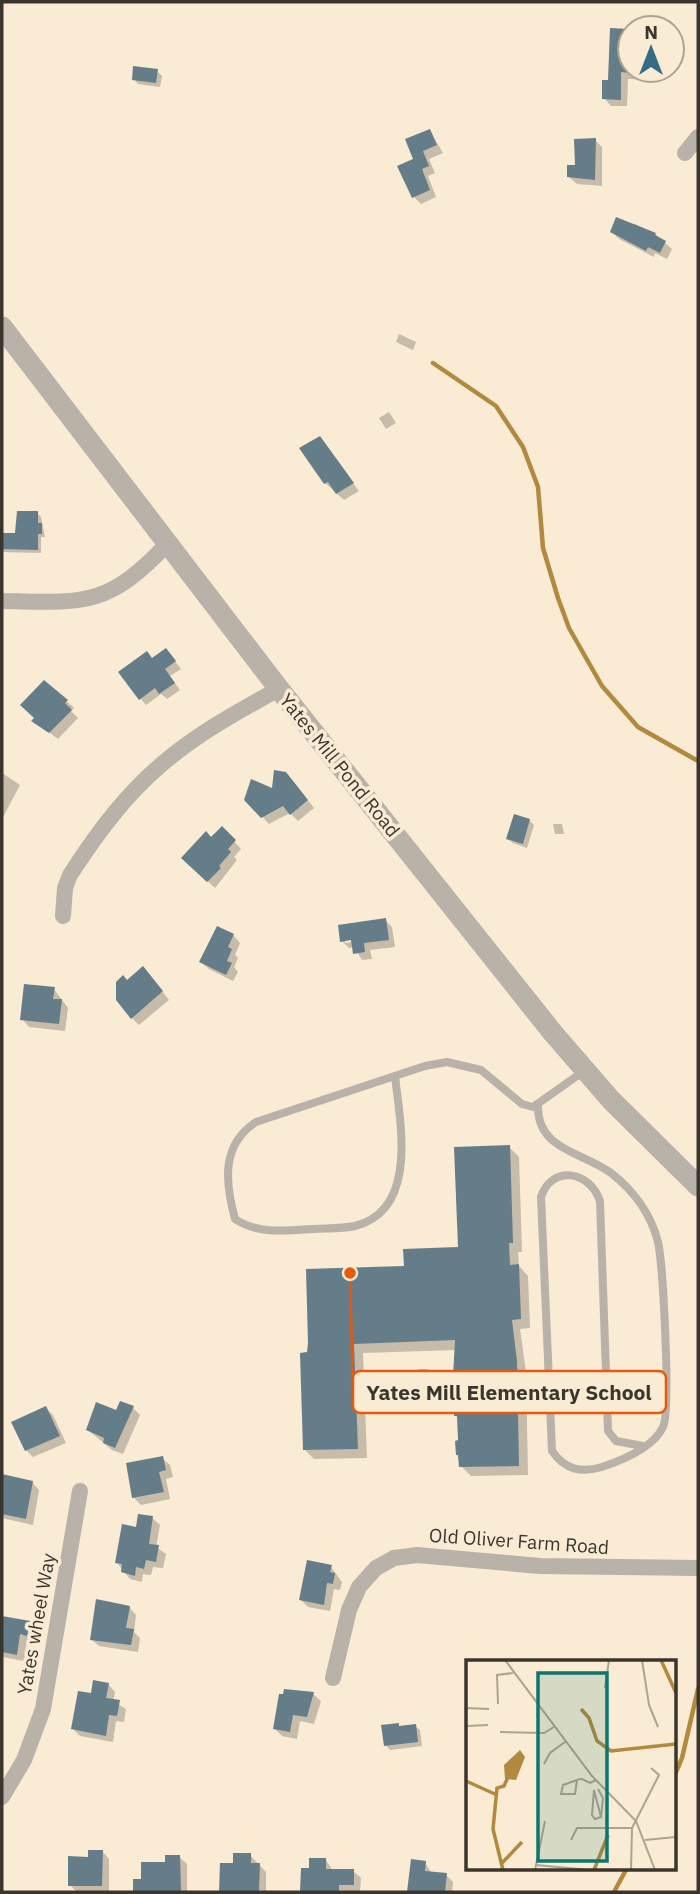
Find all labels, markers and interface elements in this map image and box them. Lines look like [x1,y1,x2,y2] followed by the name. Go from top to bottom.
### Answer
[616,14,686,84] north arrow
[644,20,658,44] text: N
[275,688,405,842] street label: Yates Mill Pond Road
[353,1371,666,1413] callout: Yates Mill Elementary School
[366,1378,652,1406] text: Yates Mill Elementary School
[428,1523,610,1559] street label: Old Oliver Farm Road
[12,1551,60,1697] street label: Yates wheel Way
[466,1660,676,1870] inset map

